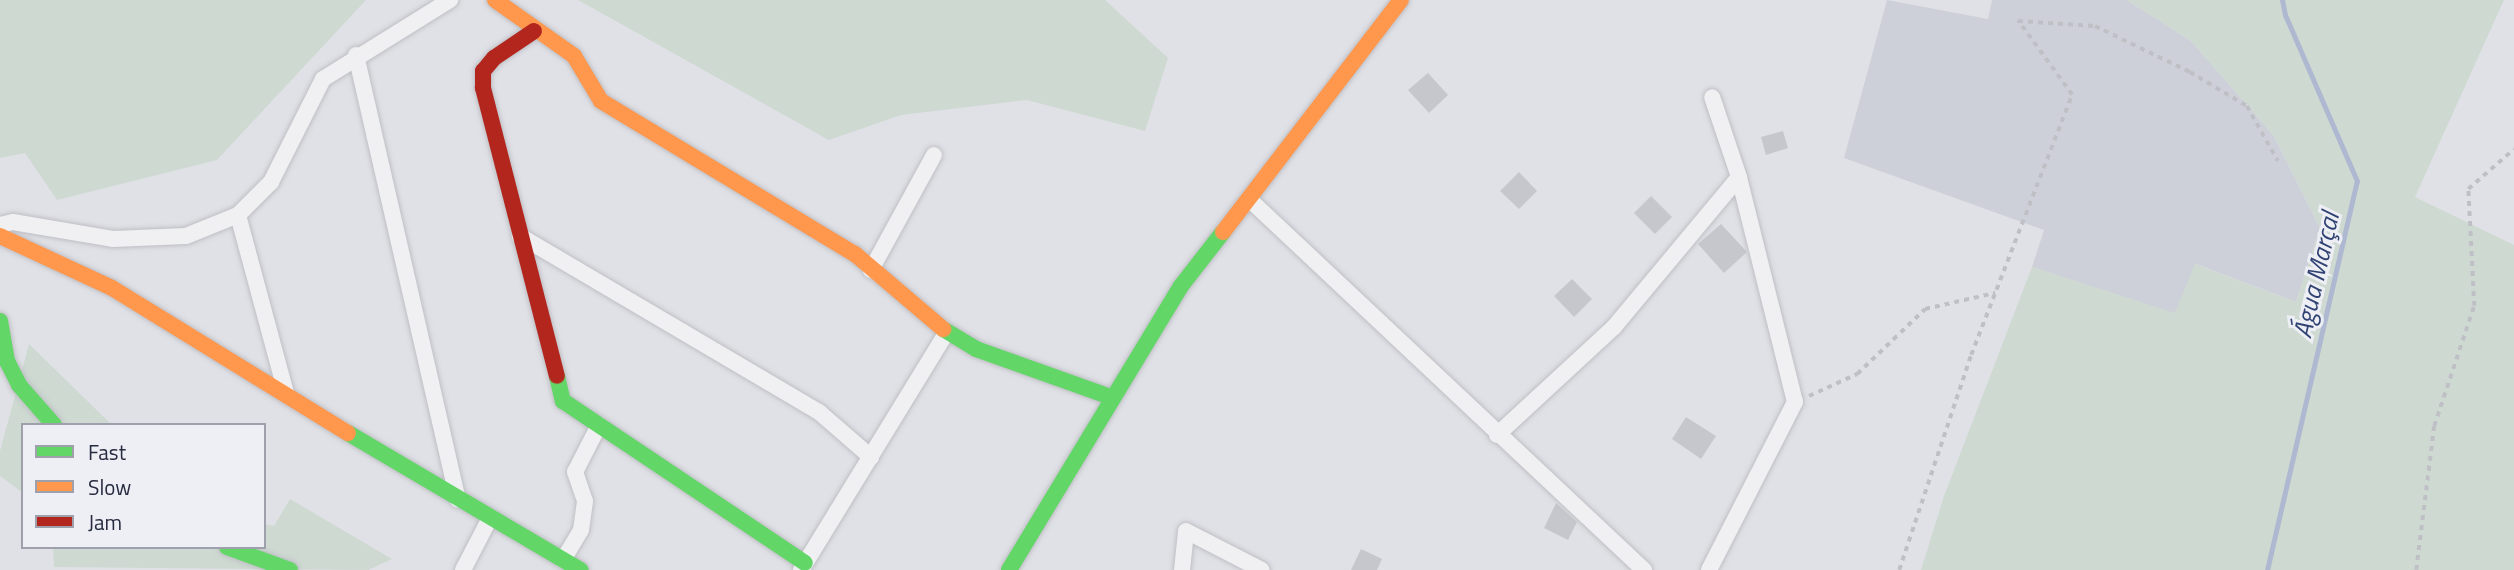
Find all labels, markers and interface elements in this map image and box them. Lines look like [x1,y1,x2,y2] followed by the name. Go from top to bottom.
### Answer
[2286,209,2346,341] water label: Água Marçal
[21,423,266,549] legend
[88,436,126,468] text: Fast
[88,471,131,503] text: Slow
[88,506,122,538] text: Jam

